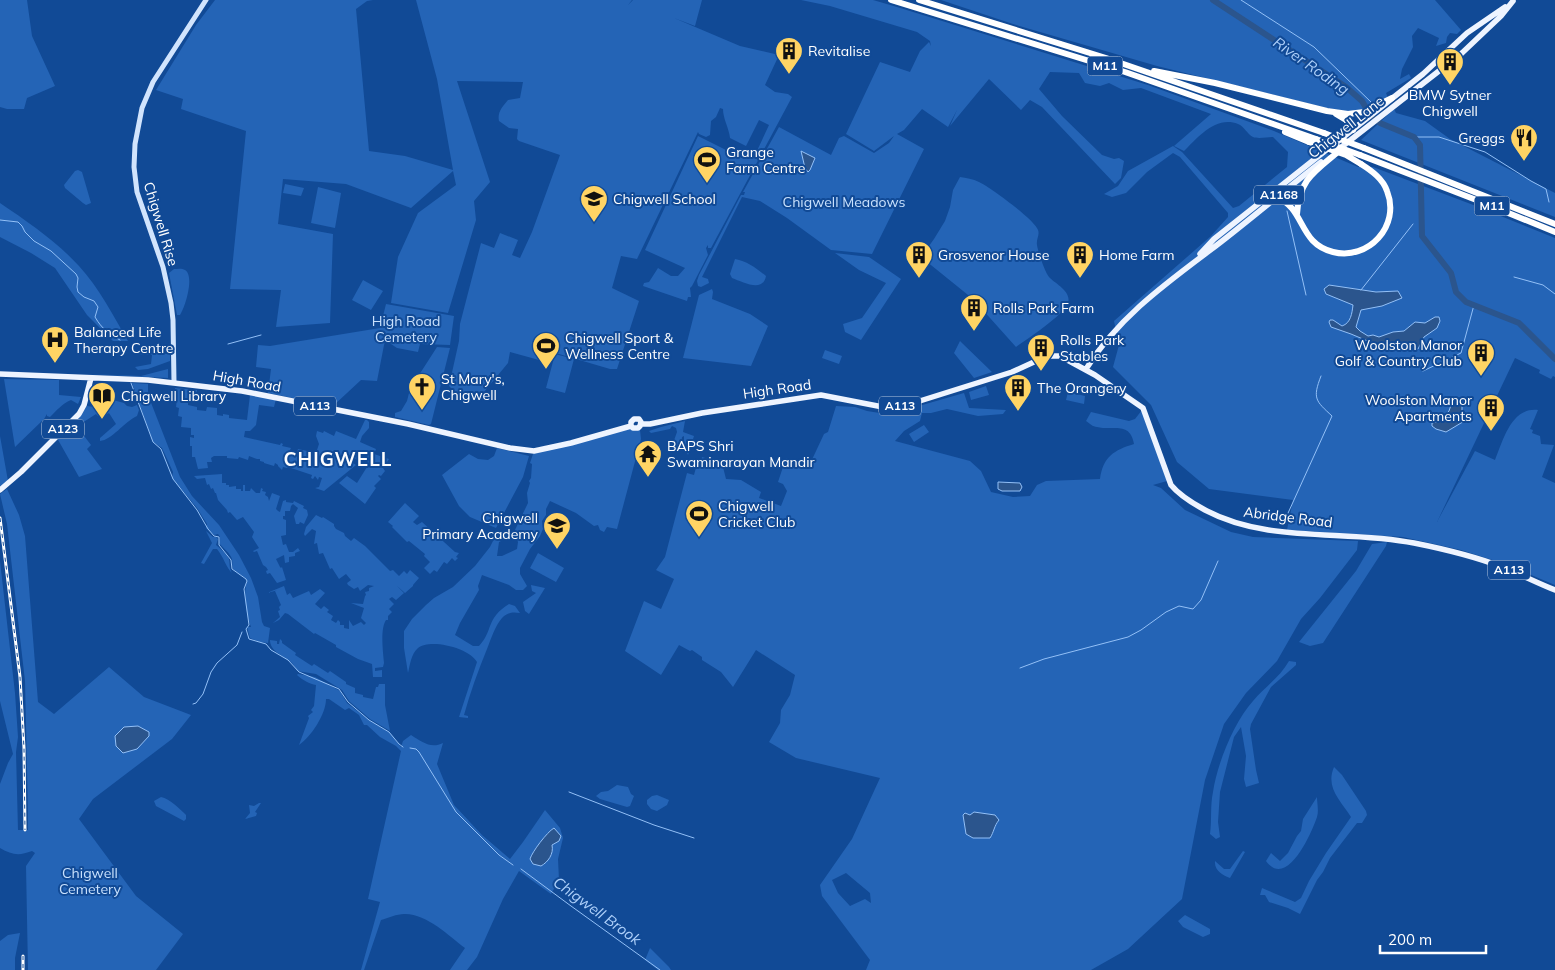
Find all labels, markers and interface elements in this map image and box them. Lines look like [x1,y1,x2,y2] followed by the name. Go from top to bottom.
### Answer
[1270,32,1353,99] water label: River Roding
[774,36,804,75] building icon: Revitalise
[808,42,870,60] place label: Revitalise
[1435,47,1465,86] building icon: BMW Sytner Chigwell
[1088,56,1122,76] road number: M11
[1409,86,1492,120] place label: BMW Sytner Chigwell
[1304,92,1388,162] street label: Chigwell Lane
[1509,123,1539,162] restaurant icon: Greggs
[1458,129,1505,147] place label: Greggs
[726,143,805,177] place label: Grange Farm Centre
[692,145,722,184] sports icon: Grange Farm Centre
[140,180,182,268] street label: Chigwell Rise
[579,184,609,223] school or university icon: Chigwell School
[1254,186,1304,204] road number: A1168
[613,190,716,208] place label: Chigwell School
[783,193,905,211] park label: Chigwell Meadows
[1474,197,1510,216] road number: M11
[904,240,934,279] building icon: Grosvenor House
[1065,240,1095,279] building icon: Home Farm
[938,246,1049,264] place label: Grosvenor House
[1099,246,1175,264] place label: Home Farm
[959,293,989,332] building icon: Rolls Park Farm
[993,299,1094,317] place label: Rolls Park Farm
[372,312,440,346] park label: High Road Cemetery
[74,323,174,357] place label: Balanced Life Therapy Centre
[40,325,70,364] hospital icon: Balanced Life Therapy Centre
[565,329,674,363] place label: Chigwell Sport & Wellness Centre
[531,331,561,370] sports icon: Chigwell Sport & Wellness Centre
[1060,331,1125,365] place label: Rolls Park Stables
[1026,333,1056,372] building icon: Rolls Park Stables
[1335,336,1463,370] place label: Woolston Manor Golf & Country Club
[1466,338,1496,377] building icon: Woolston Manor Golf & Country Club
[212,366,282,396] street label: High Road
[441,370,505,404] place label: St Mary's, Chigwell
[407,372,437,411] church icon: St Mary's, Chigwell
[1003,373,1033,412] building icon: The Orangery
[742,375,812,403] street label: High Road
[1037,379,1127,397] place label: The Orangery
[87,381,117,420] library icon: Chigwell Library
[121,387,227,405] place label: Chigwell Library
[1365,391,1473,425] place label: Woolston Manor Apartments
[1476,393,1506,432] building icon: Woolston Manor Apartments
[294,396,336,416] road number: A113
[879,396,921,416] road number: A113
[42,419,84,438] road number: A123
[667,437,816,471] place label: BAPS Shri Swaminarayan Mandir
[633,439,663,478] temple icon: BAPS Shri Swaminarayan Mandir
[284,447,392,471] district label: CHIGWELL
[718,497,796,531] place label: Chigwell Cricket Club
[684,499,714,538] sports icon: Chigwell Cricket Club
[1242,503,1334,531] street label: Abridge Road
[422,509,539,543] place label: Chigwell Primary Academy
[542,511,572,550] school or university icon: Chigwell Primary Academy
[1488,560,1530,580] road number: A113
[59,864,122,898] park label: Chigwell Cemetery
[550,872,646,950] water label: Chigwell Brook
[1380,922,1486,954] scale bar
[1388,930,1432,949] text: 200 m

